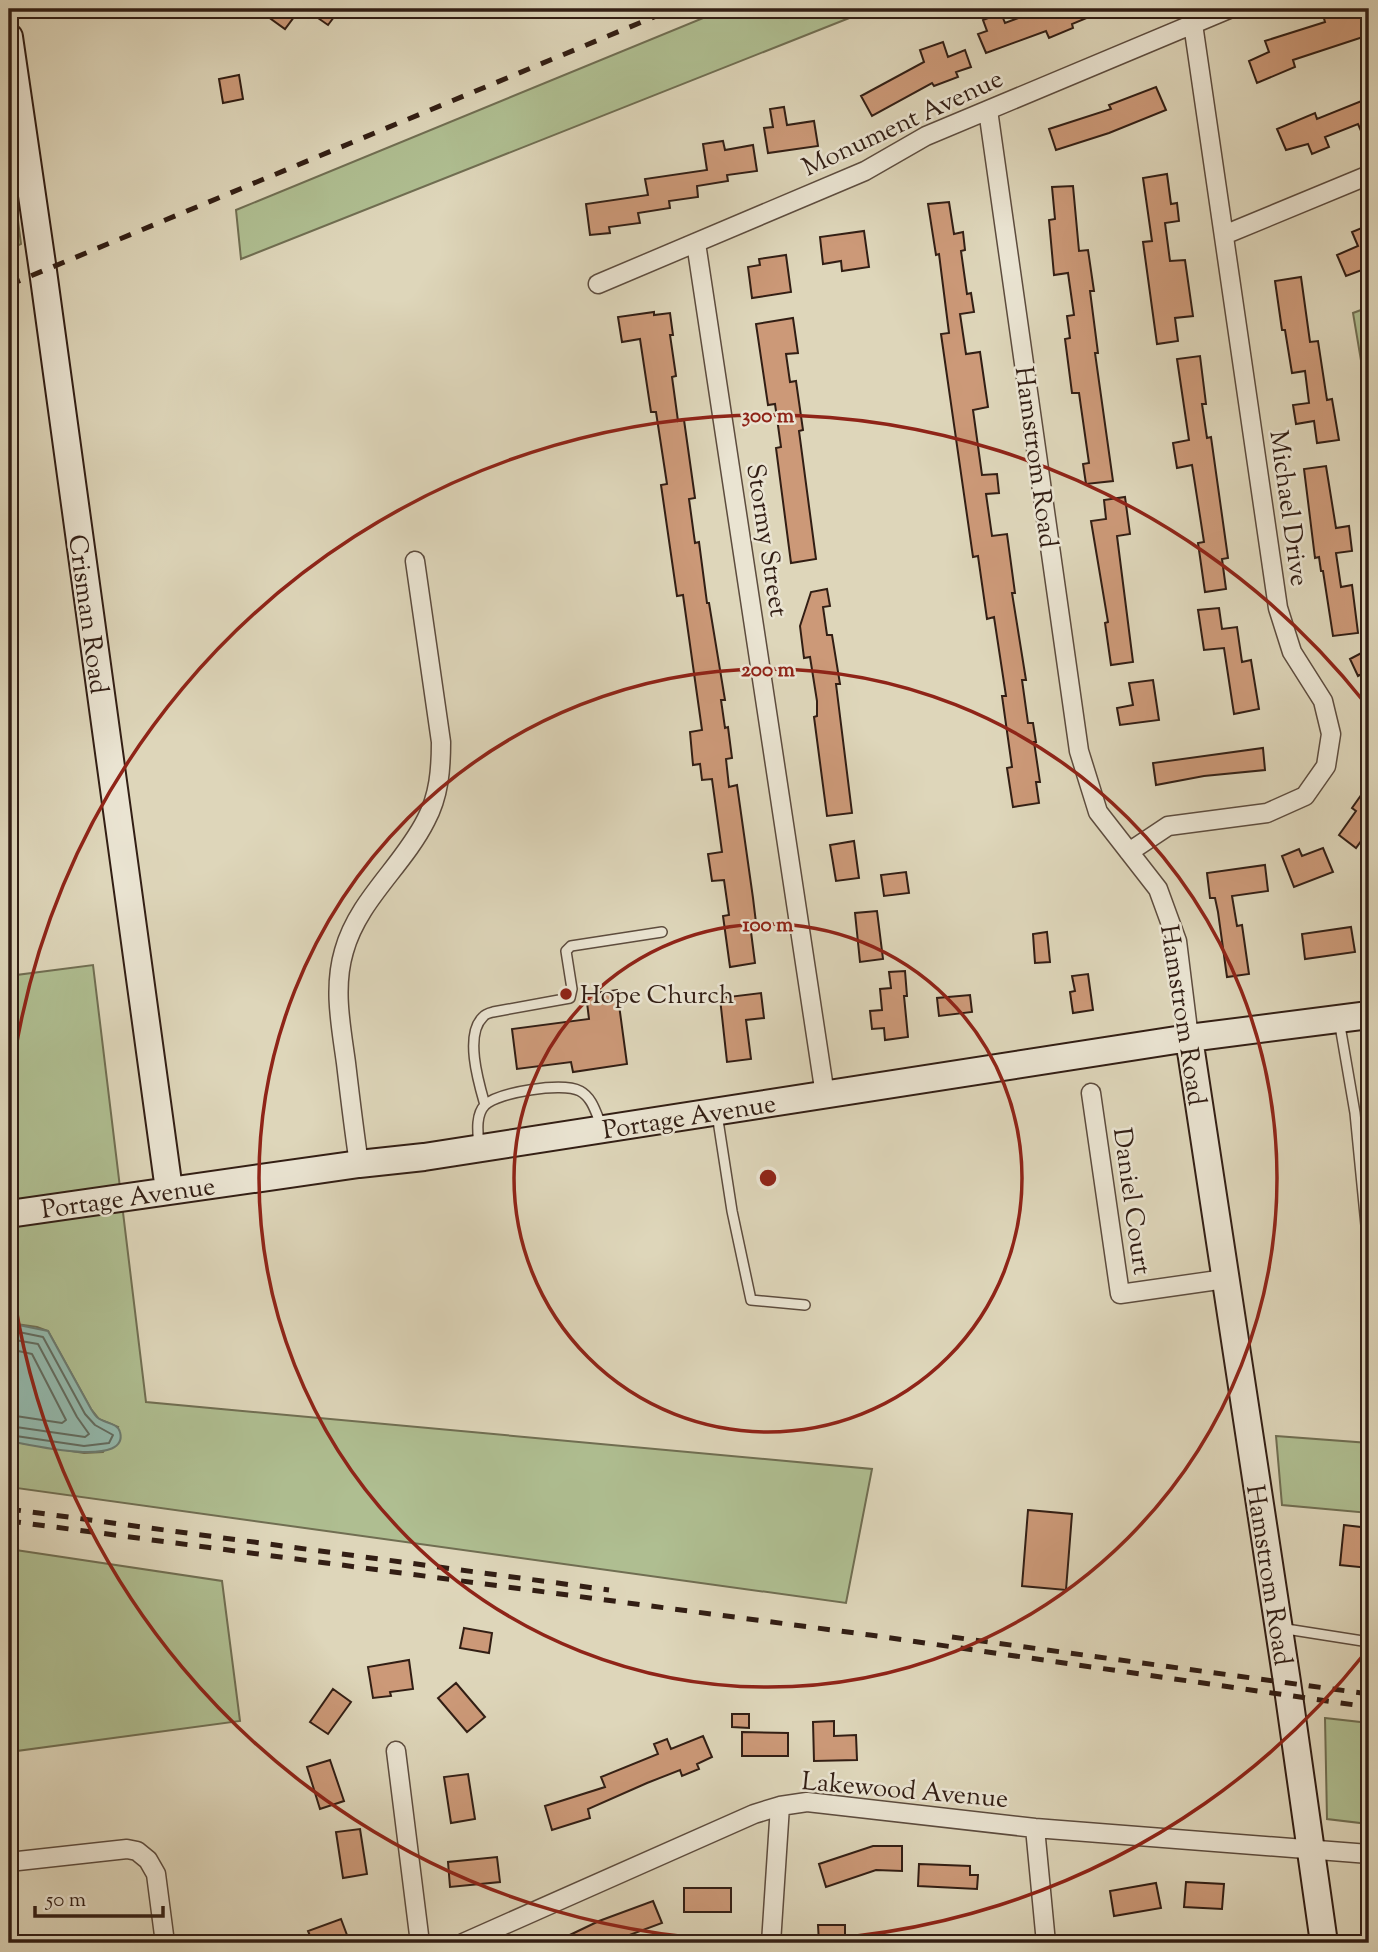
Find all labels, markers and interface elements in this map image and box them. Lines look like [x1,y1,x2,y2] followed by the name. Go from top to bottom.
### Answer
[797,62,1009,187] street label: Monument Avenue
[1003,364,1066,551] street label: Hamstrom Road
[742,402,795,432] text: 300 m
[1258,428,1317,589] street label: Michael Drive
[735,461,796,620] street label: Stormy Street
[57,532,116,697] street label: Crisman Road
[741,656,796,686] text: 200 m
[743,911,794,941] text: 100 m
[1149,922,1214,1109] street label: Hamstrom Road
[580,978,734,1015] place label: Hope Church
[558,986,574,1002] marker: Hope Church
[600,1086,779,1150] street label: Portage Avenue
[1102,1125,1159,1277] street label: Daniel Court
[756,1166,780,1190] centre of rings
[39,1169,218,1230] street label: Portage Avenue
[1235,1482,1300,1669] street label: Hamstrom Road
[800,1764,1010,1819] street label: Lakewood Avenue
[35,1875,163,1919] scale bar
[45,1886,86,1916] text: 50 m

